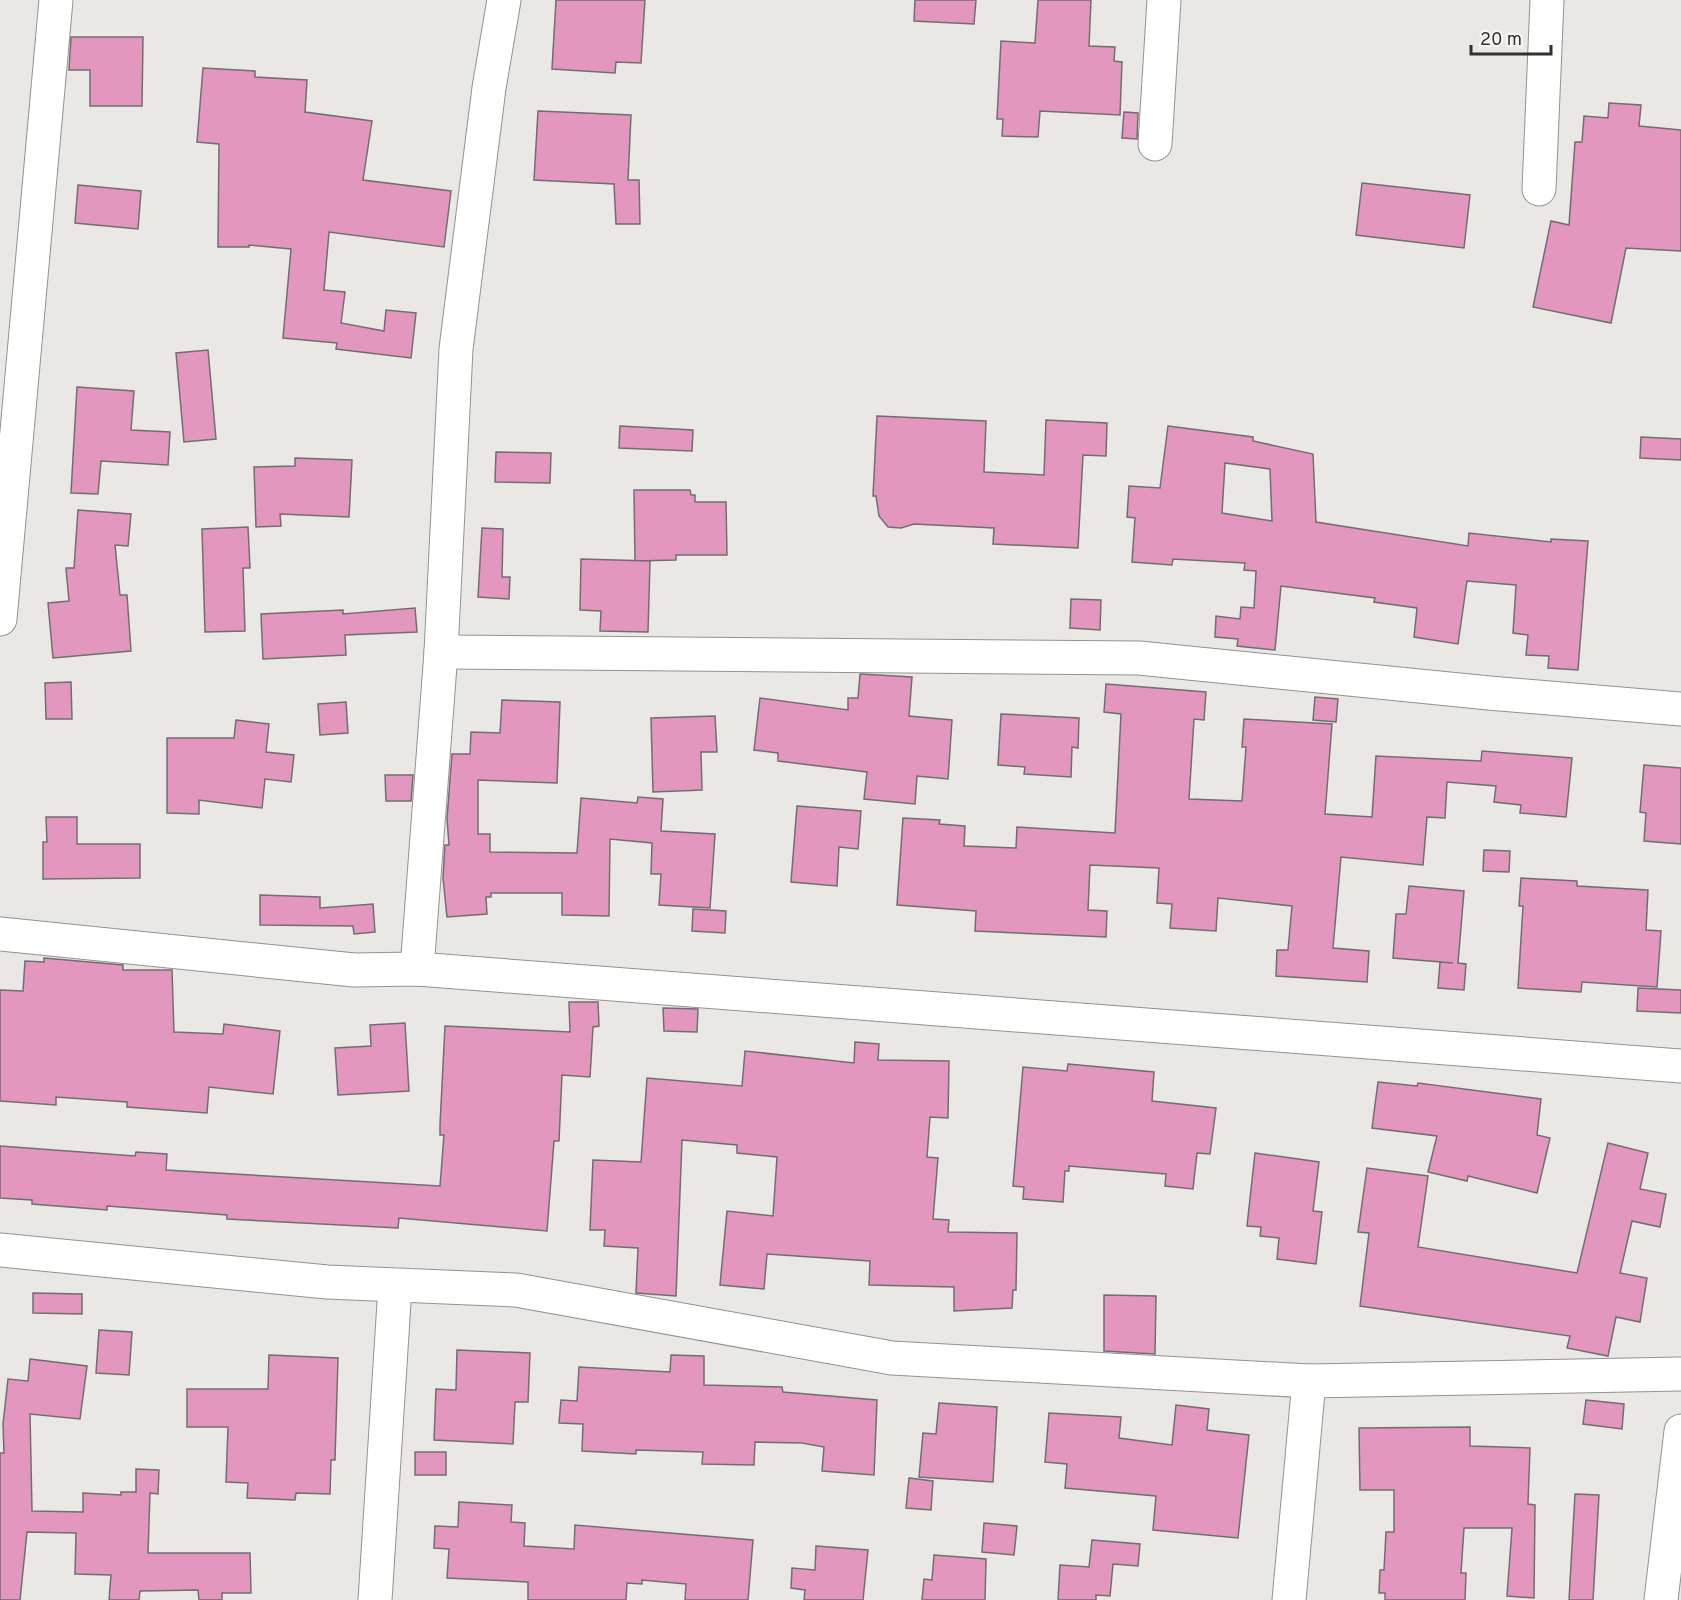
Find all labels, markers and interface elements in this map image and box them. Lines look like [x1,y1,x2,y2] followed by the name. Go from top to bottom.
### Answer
[1471,18,1550,56] scale bar
[1480,29,1522,52] text: 20 m

